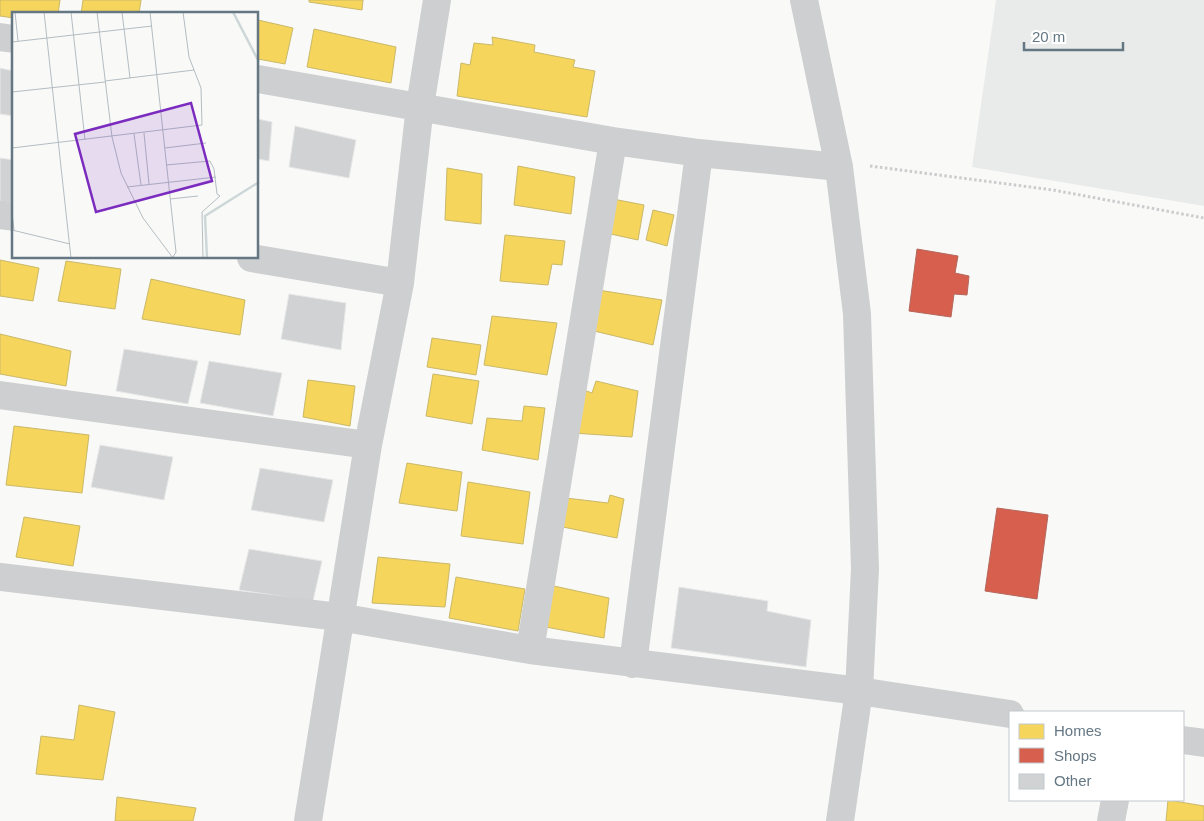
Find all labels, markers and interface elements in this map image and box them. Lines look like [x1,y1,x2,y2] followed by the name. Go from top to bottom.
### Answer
[12,12,259,259] inset map
[1024,20,1123,52] scale bar
[1032,28,1065,45] text: 20 m
[1009,711,1184,801] legend
[1054,722,1102,739] text: Homes
[1054,747,1097,764] text: Shops
[1054,772,1092,789] text: Other

